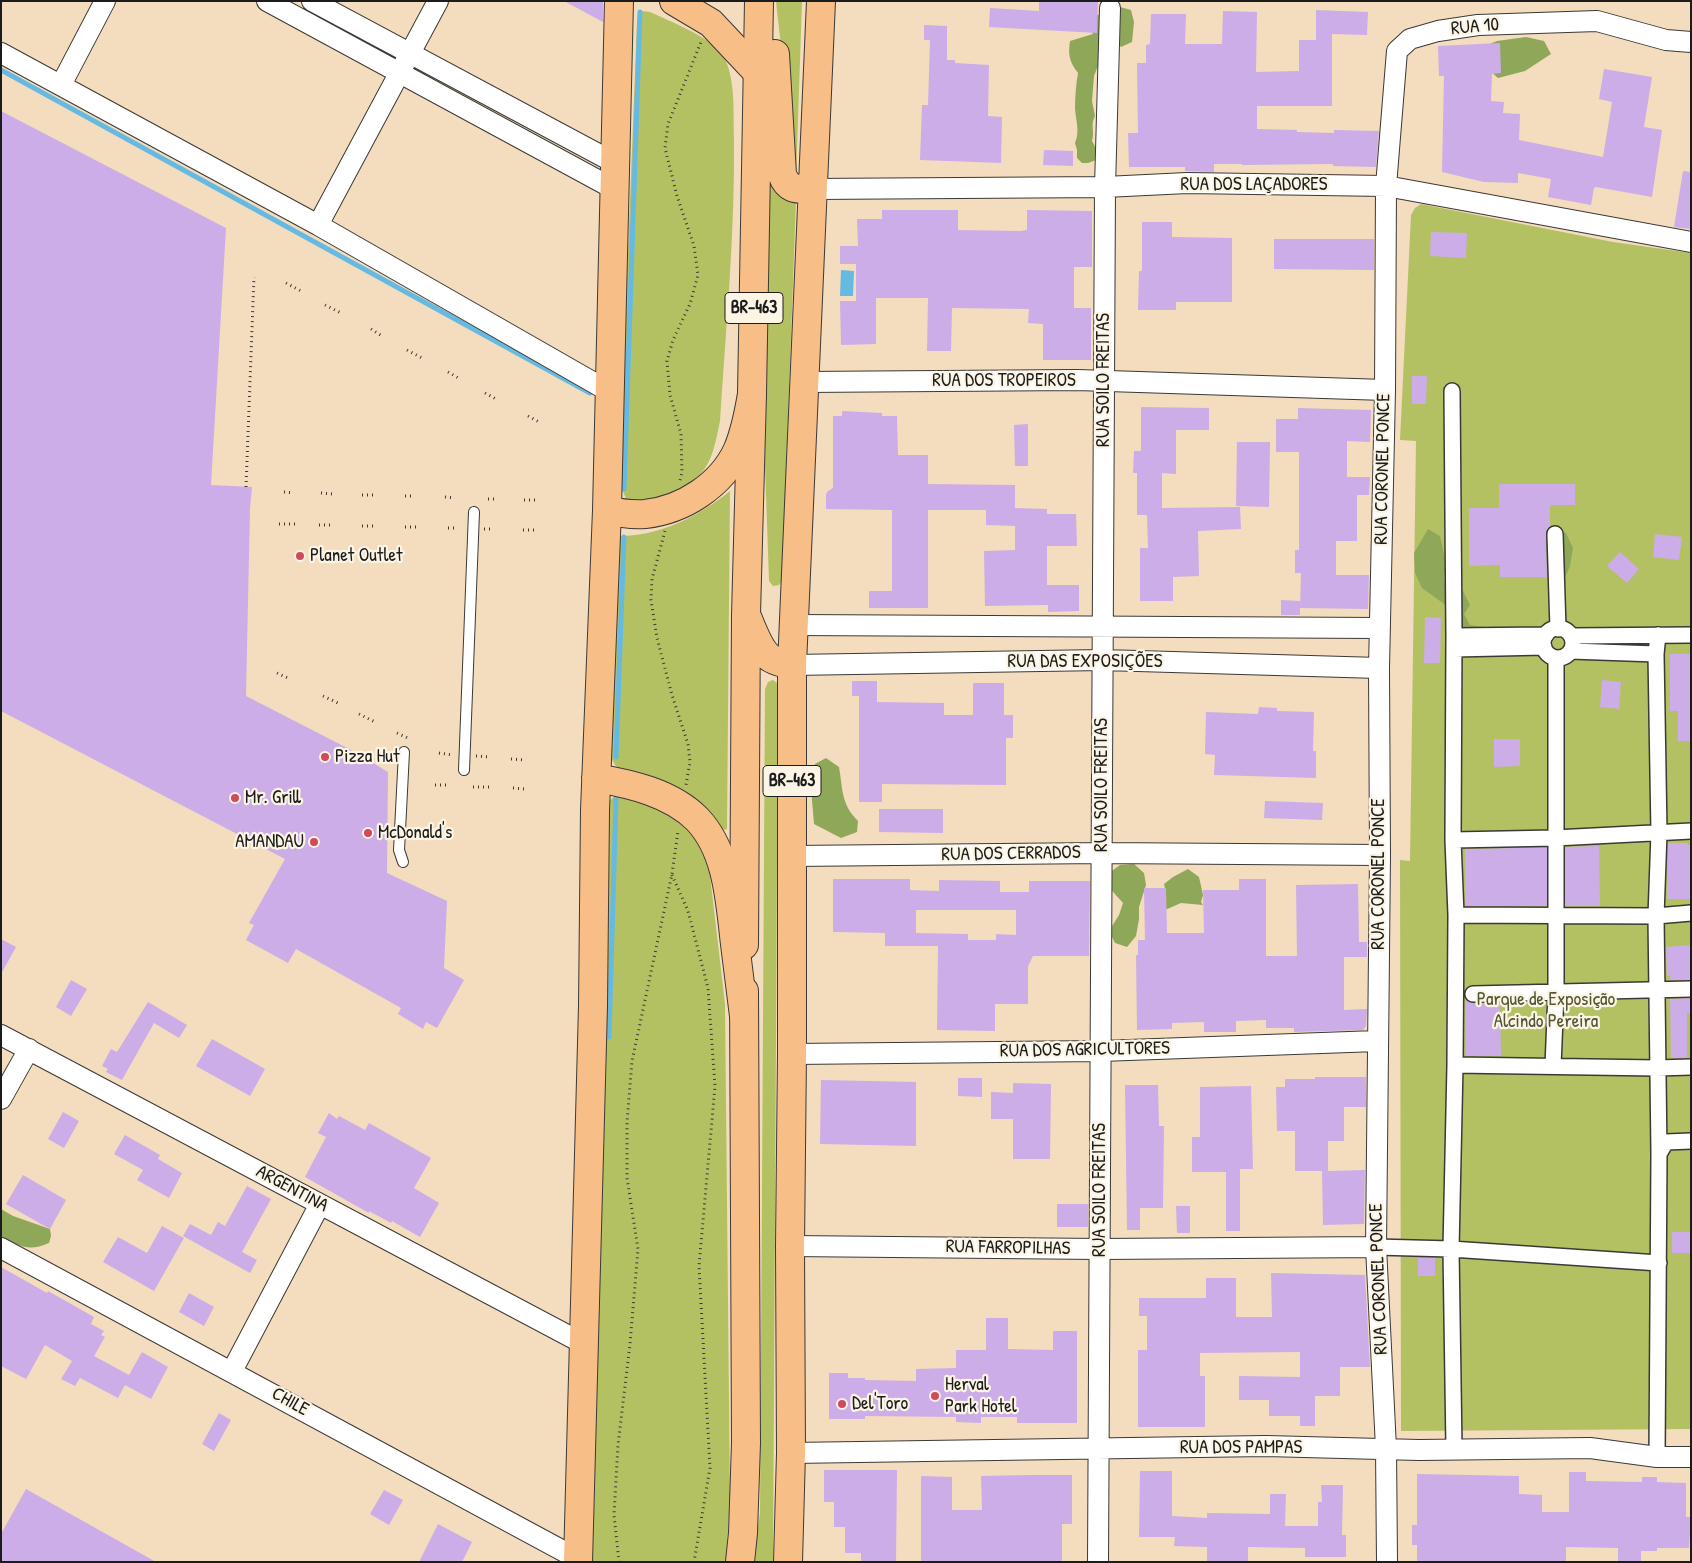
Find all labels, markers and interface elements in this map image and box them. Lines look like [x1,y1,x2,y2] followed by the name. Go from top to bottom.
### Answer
[1450,14,1500,40] street label: RUA 10
[1181,174,1327,196] street label: RUA DOS LAÇADORES
[725,292,783,324] road number: BR-463
[1093,313,1115,447] street label: RUA SOILO FREITAS
[932,370,1076,392] street label: RUA DOS TROPEIROS
[1370,393,1396,545] street label: RUA CORONEL PONCE
[310,545,403,567] place label: Planet Outlet
[294,550,306,562] marker: Planet Outlet
[1008,651,1162,673] street label: RUA DAS EXPOSIÇÕES
[1091,718,1113,852] street label: RUA SOILO FREITAS
[335,746,400,768] place label: Pizza Hut
[319,751,331,763] marker: Pizza Hut
[763,766,821,796] road number: BR-463
[245,787,301,809] place label: Mr. Grill
[229,792,241,804] marker: Mr. Grill
[1368,798,1390,950] street label: RUA CORONEL PONCE
[378,822,452,844] place label: McDonald's
[362,827,374,839] marker: McDonald's
[235,831,304,853] place label: AMANDAU
[308,836,320,848] marker: AMANDAU
[941,841,1081,867] street label: RUA DOS CERRADOS
[1477,989,1615,1033] park label: Parque de Exposição Alcindo Pereira
[1000,1037,1170,1063] street label: RUA DOS AGRICULTORES
[1089,1123,1111,1257] street label: RUA SOILO FREITAS
[252,1161,332,1217] street label: ARGENTINA
[1365,1203,1393,1355] street label: RUA CORONEL PONCE
[946,1236,1070,1260] street label: RUA FARROPILHAS
[945,1374,1017,1418] place label: Herval Park Hotel
[267,1383,313,1421] street label: CHILE
[929,1390,941,1402] marker: Herval Park Hotel
[852,1393,908,1415] place label: Del'Toro
[836,1398,848,1410] marker: Del'Toro
[1180,1437,1302,1459] street label: RUA DOS PAMPAS

